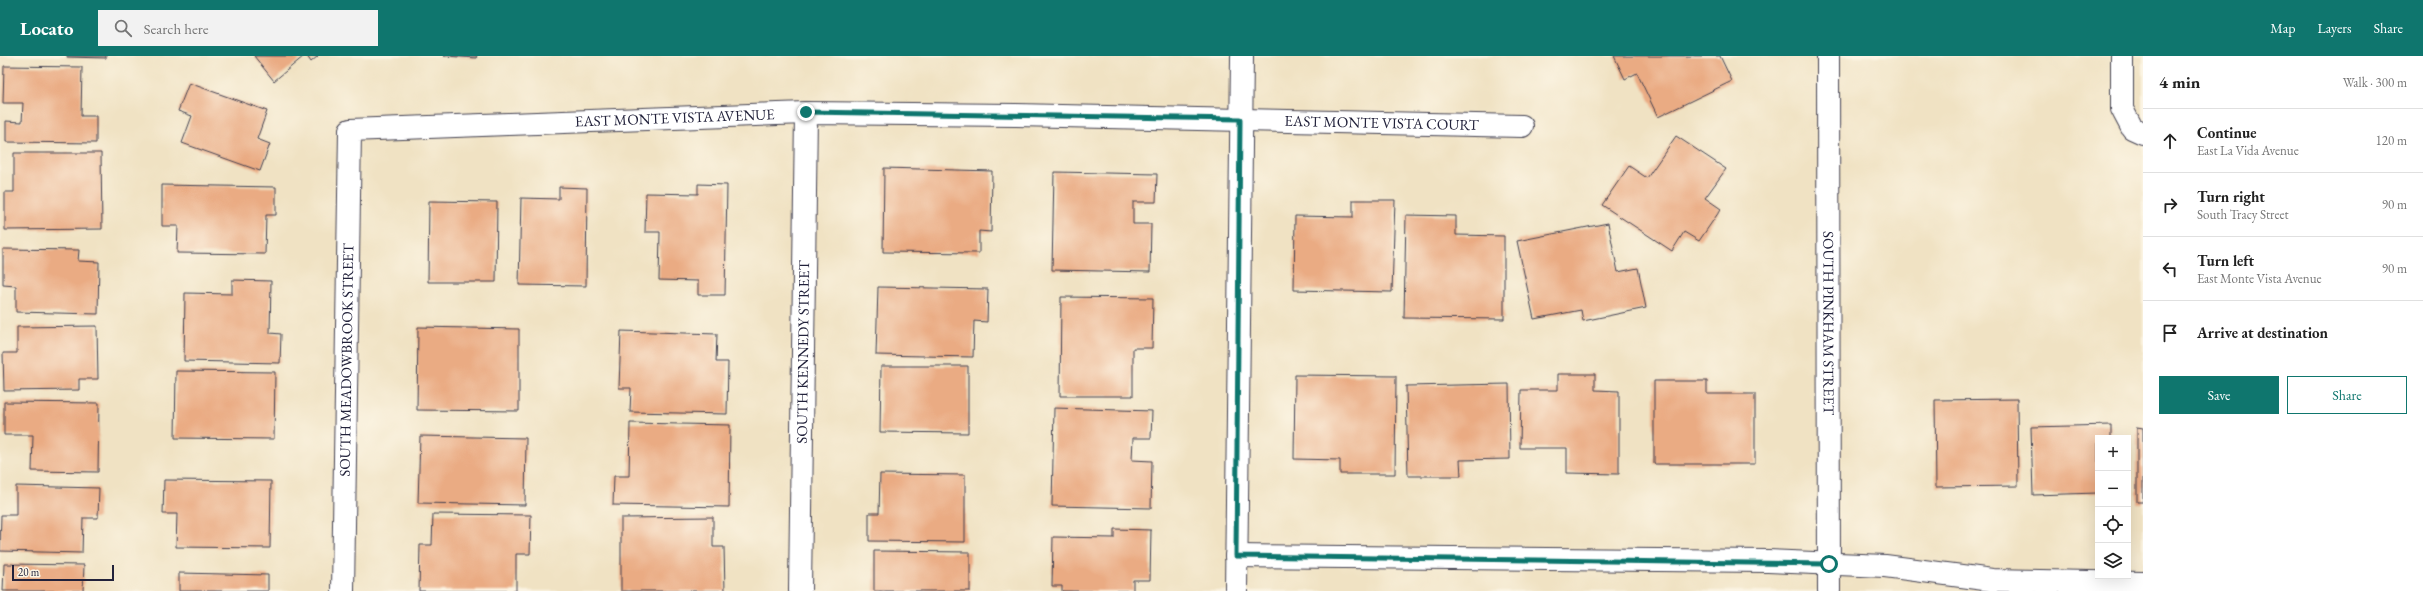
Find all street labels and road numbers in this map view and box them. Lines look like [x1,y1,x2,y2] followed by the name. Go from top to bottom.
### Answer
[574,104,776,131] street label: EAST MONTE VISTA AVENUE
[1284,111,1480,134] street label: EAST MONTE VISTA COURT
[1819,231,1839,416] street label: SOUTH PINKHAM STREET
[335,242,357,477] street label: SOUTH MEADOWBROOK STREET
[792,259,813,444] street label: SOUTH KENNEDY STREET

